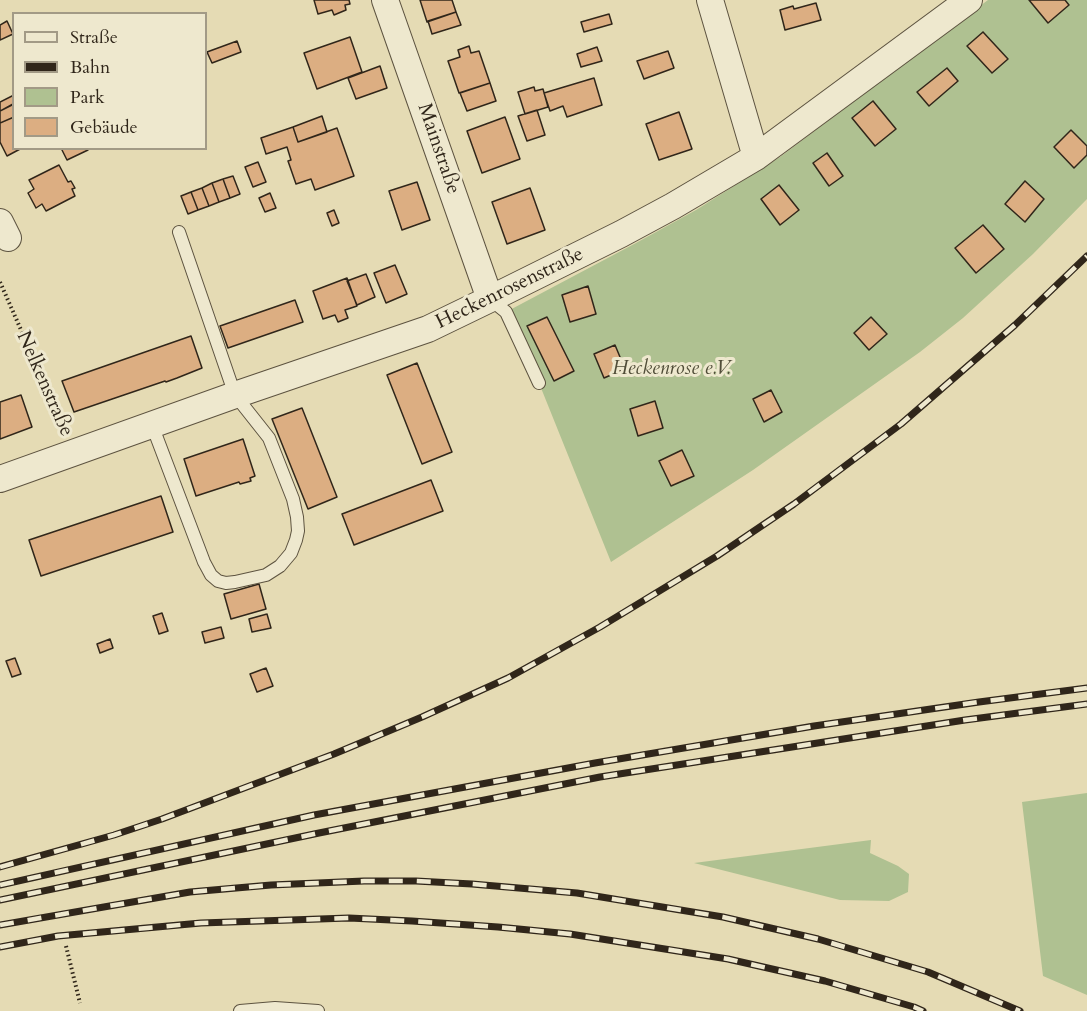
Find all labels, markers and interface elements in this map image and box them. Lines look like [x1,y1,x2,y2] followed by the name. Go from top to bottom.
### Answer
[12,12,207,150] legend
[70,25,118,50] text: Straße
[70,55,110,80] text: Bahn
[70,85,105,110] text: Park
[411,100,465,198] street label: Mainstraße
[70,115,138,140] text: Gebäude
[432,243,588,335] street label: Heckenrosenstraße
[10,328,78,440] street label: Nelkenstraße
[612,357,730,381] park label: Heckenrose e.V.

